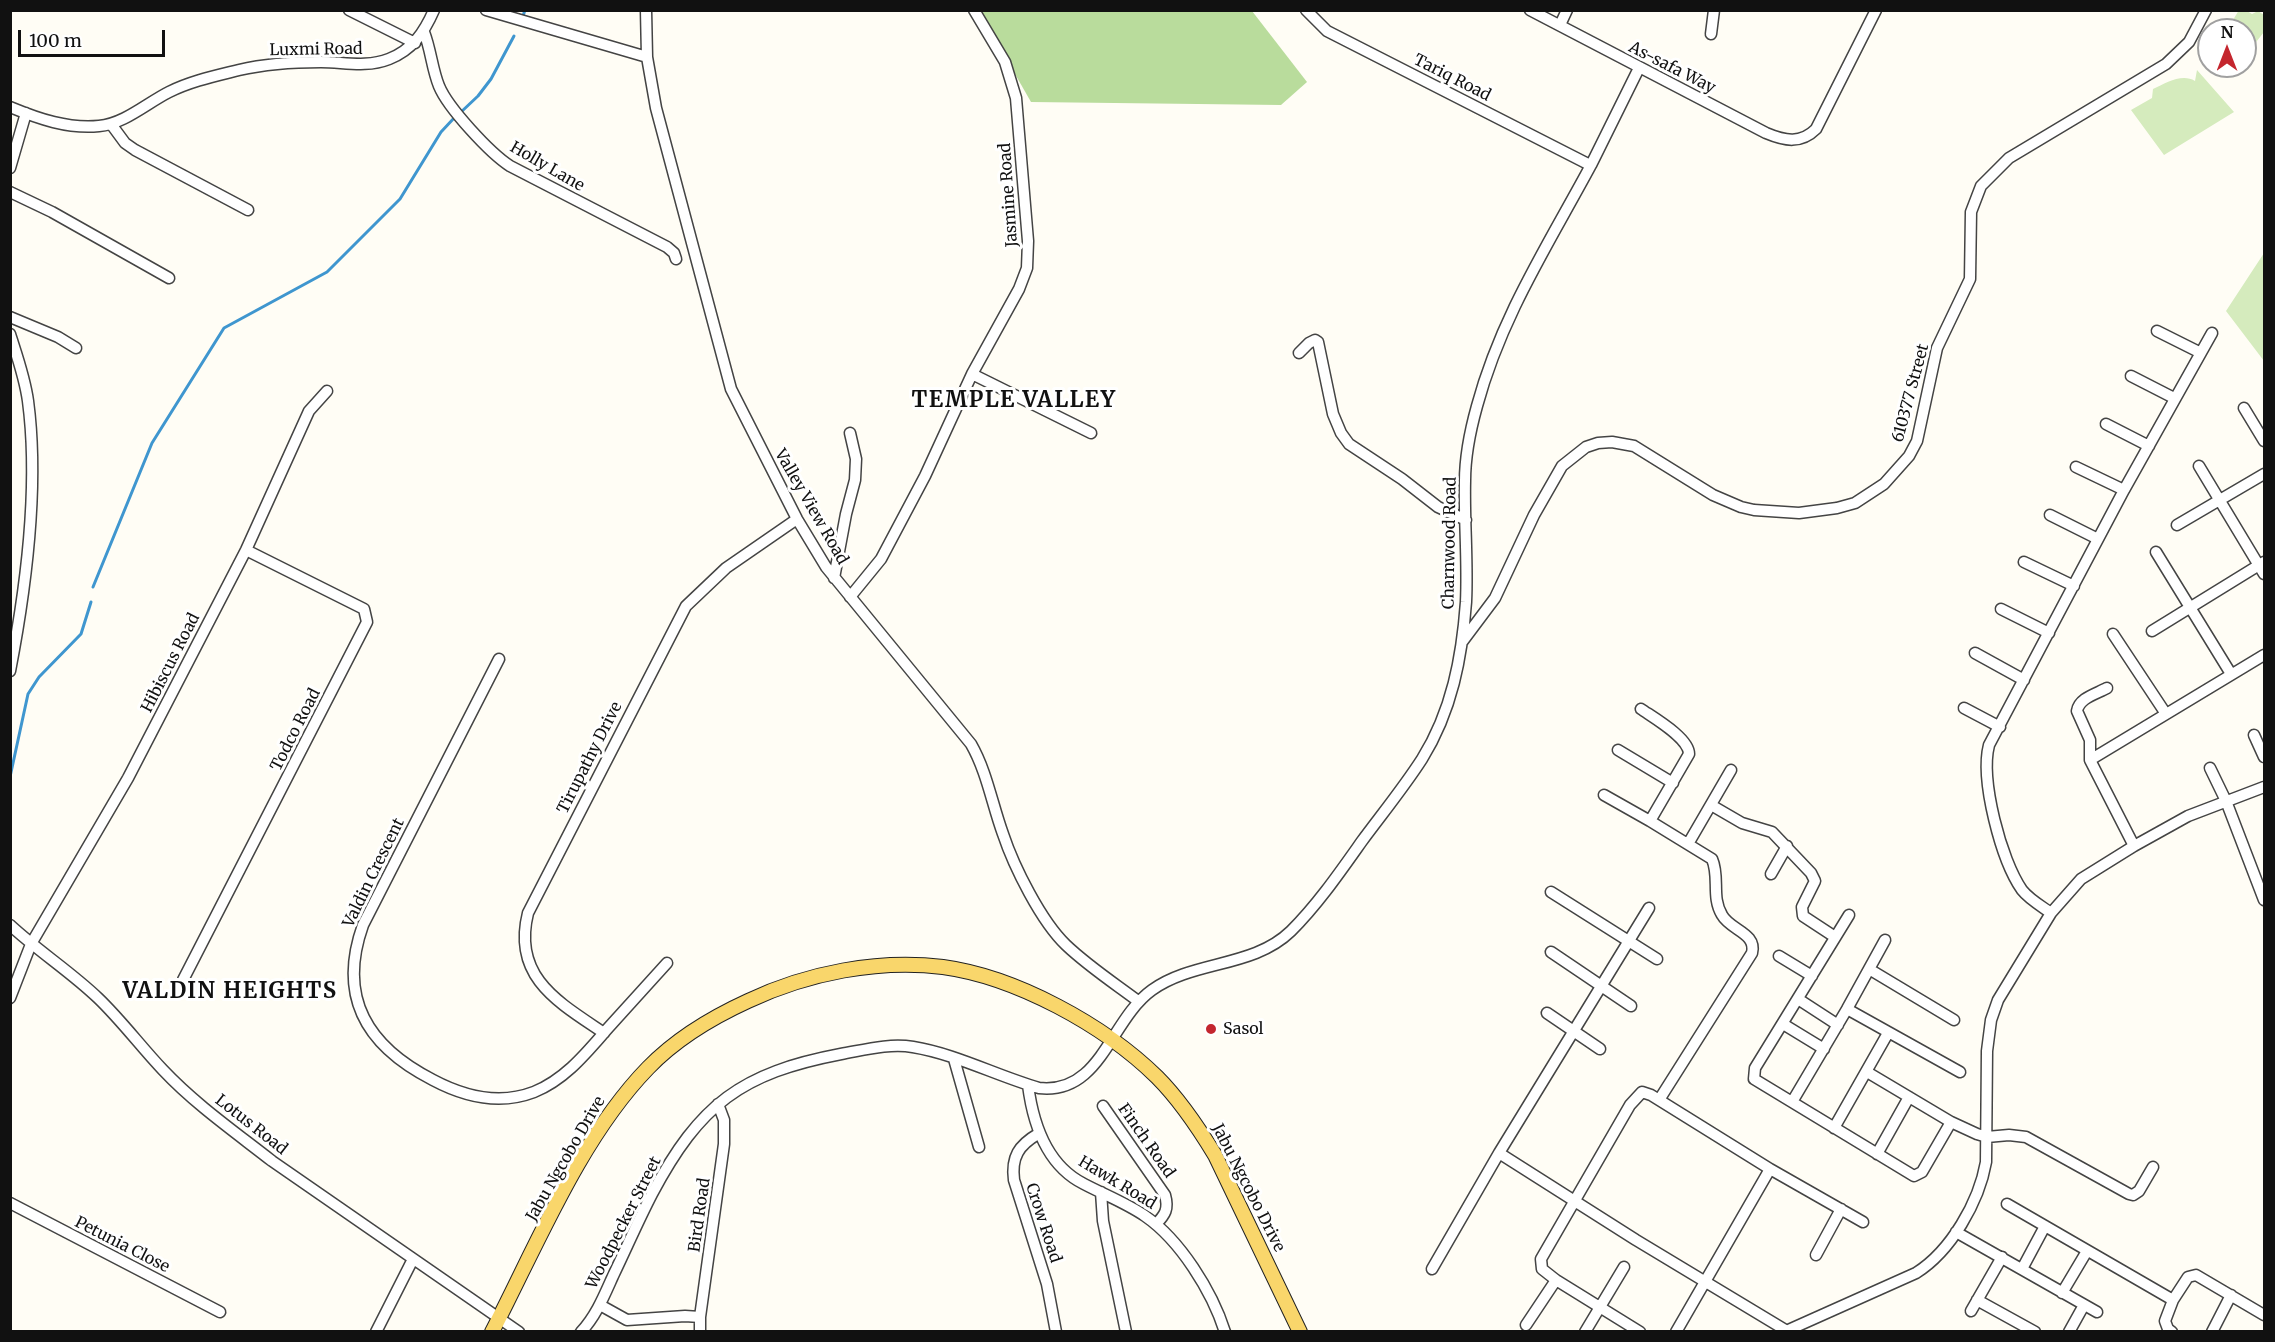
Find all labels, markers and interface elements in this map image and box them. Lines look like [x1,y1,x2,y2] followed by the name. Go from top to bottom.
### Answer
[21,18,168,56] scale bar
[2197,18,2257,78] north arrow
[2221,22,2233,42] text: N
[29,29,82,52] text: 100 m
[1626,38,1718,98] street label: As-safa Way
[269,40,363,60] street label: Luxmi Road
[1410,50,1494,106] street label: Tariq Road
[507,138,587,196] street label: Holly Lane
[996,142,1022,248] street label: Jasmine Road
[1889,342,1933,444] street label: 610377 Street
[911,388,1117,414] district label: TEMPLE VALLEY
[770,446,852,568] street label: Valley View Road
[1439,477,1461,609] street label: Charnwood Road
[138,610,204,716] street label: Hibiscus Road
[267,686,325,774] street label: Todco Road
[554,699,626,817] street label: Tirupathy Drive
[339,815,409,931] street label: Valdin Crescent
[122,979,338,1005] district label: VALDIN HEIGHTS
[1223,1019,1263,1039] place label: Sasol
[1204,1022,1218,1036] marker: Sasol
[211,1091,291,1159] street label: Lotus Road
[522,1093,610,1225] street label: Jabu Ngcobo Drive
[1113,1100,1179,1182] street label: Finch Road
[1207,1121,1289,1255] street label: Jabu Ngcobo Drive
[1075,1152,1159,1214] street label: Hawk Road
[582,1154,666,1292] street label: Woodpecker Street
[685,1177,715,1253] street label: Bird Road
[1021,1181,1065,1265] street label: Crow Road
[71,1213,173,1277] street label: Petunia Close

